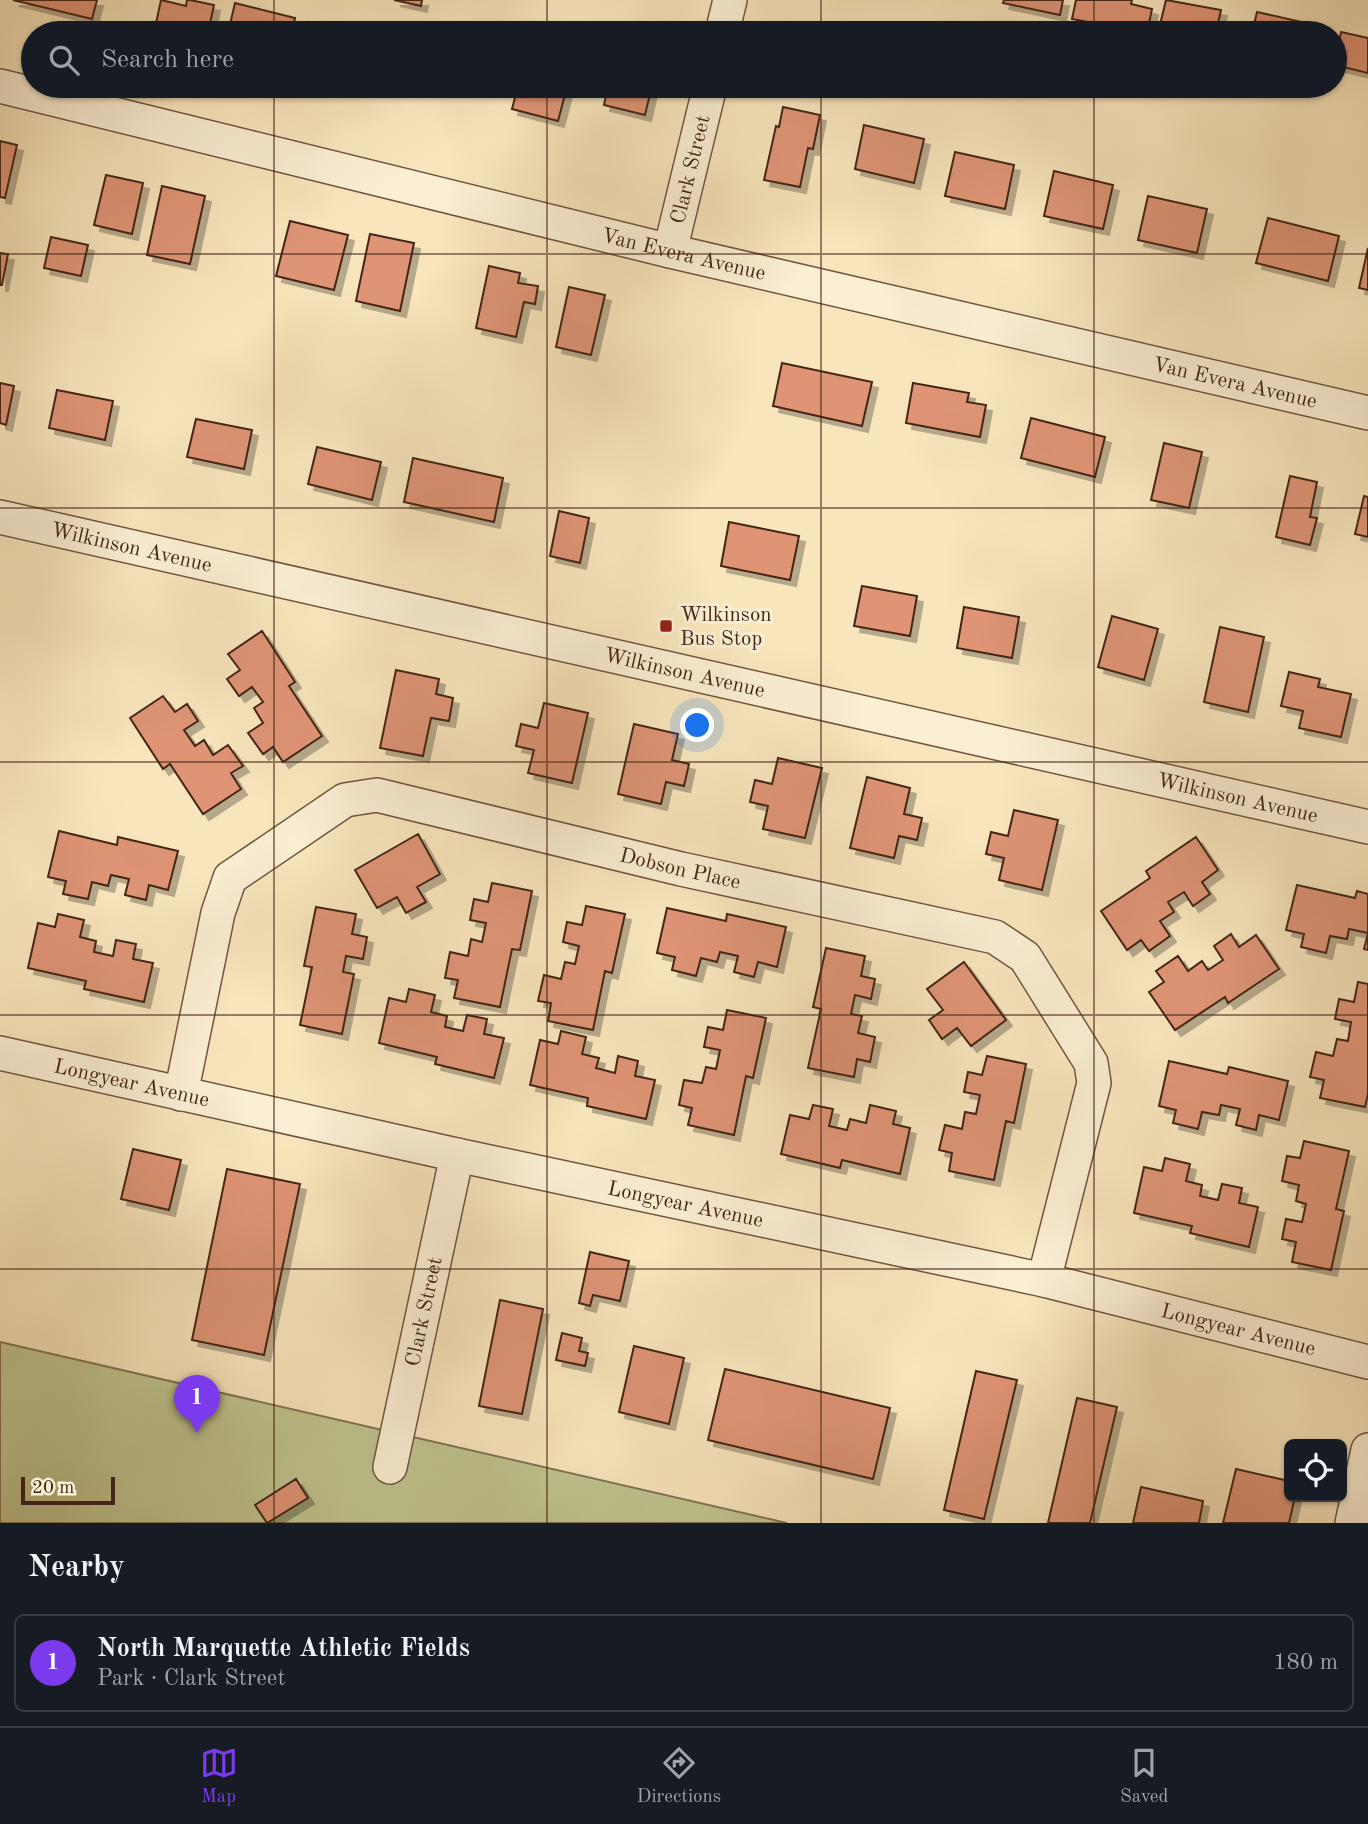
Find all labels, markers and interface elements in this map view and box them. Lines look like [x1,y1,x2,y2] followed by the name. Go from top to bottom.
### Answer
[21,21,1347,98] search box
[45,41,83,79] icon: search
[101,47,234,73] text: Search here
[668,113,715,226] street label: Clark Street
[599,226,768,285] street label: Van Evera Avenue
[1150,354,1319,413] street label: Van Evera Avenue
[49,520,214,577] street label: Wilkinson Avenue
[680,605,772,650] place label: Wilkinson Bus Stop
[658,618,674,634] marker: Wilkinson Bus Stop
[602,645,767,702] street label: Wilkinson Avenue
[680,708,714,742] your location
[1155,771,1320,827] street label: Wilkinson Avenue
[617,845,742,894] street label: Dobson Place
[52,1056,211,1111] street label: Longyear Avenue
[606,1178,765,1232] street label: Longyear Avenue
[403,1255,447,1368] street label: Clark Street
[1159,1301,1318,1360] street label: Longyear Avenue
[174,1375,220,1433] pin: 1
[1284,1439,1347,1502] map controls
[1284,1439,1347,1502] button: locate
[21,1474,116,1506] scale bar
[32,1479,74,1498] text: 20 m
[28,1553,125,1583] text: Nearby
[97,1636,470,1662] text: North Marquette Athletic Fields
[46,1651,60,1674] text: 1
[1273,1651,1338,1674] text: 180 m
[97,1667,285,1690] text: Park · Clark Street
[200,1744,238,1809] tab: Map
[637,1744,721,1809] tab: Directions
[1120,1744,1168,1809] tab: Saved

